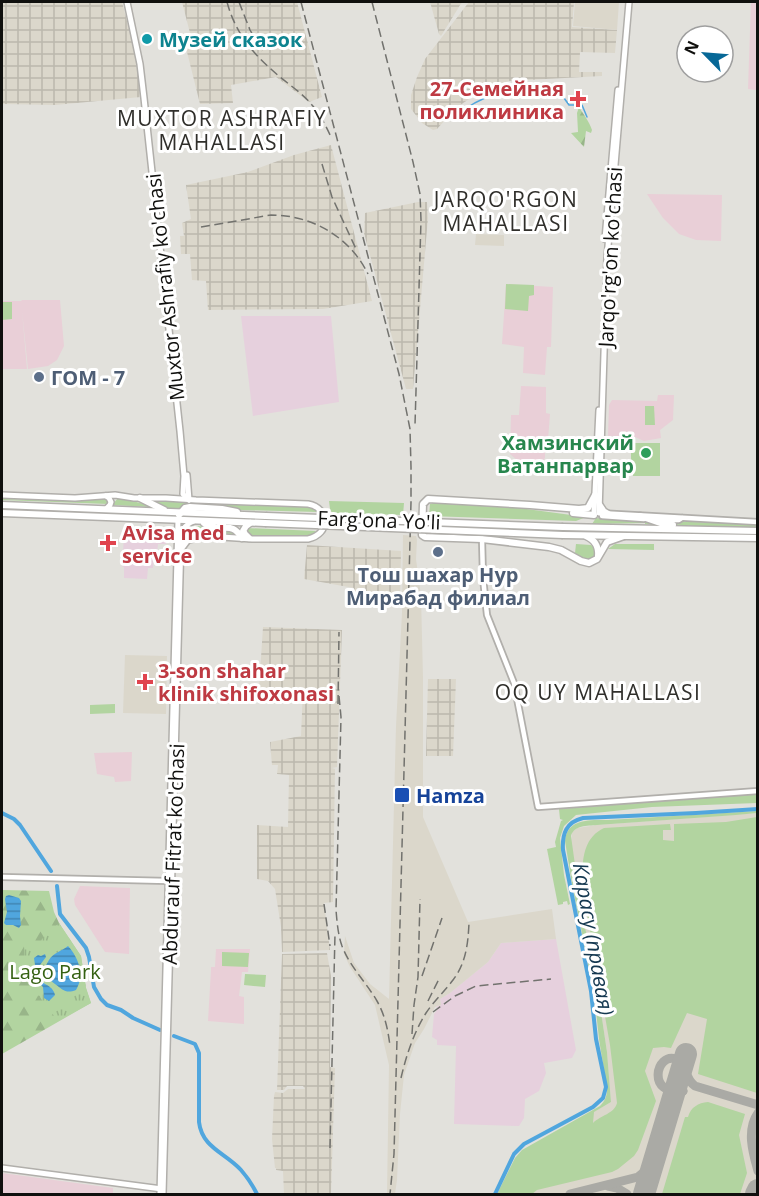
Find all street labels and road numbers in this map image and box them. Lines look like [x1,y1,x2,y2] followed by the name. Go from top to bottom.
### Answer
[592,166,628,350] street label: Jarqo'rg'on ko'chasi
[140,172,190,402] street label: Muxtor Ashrafiy ko'chasi
[317,504,441,536] street label: Farg'ona Yo'li
[156,743,190,965] street label: Abdurauf Fitrat ko'chasi

